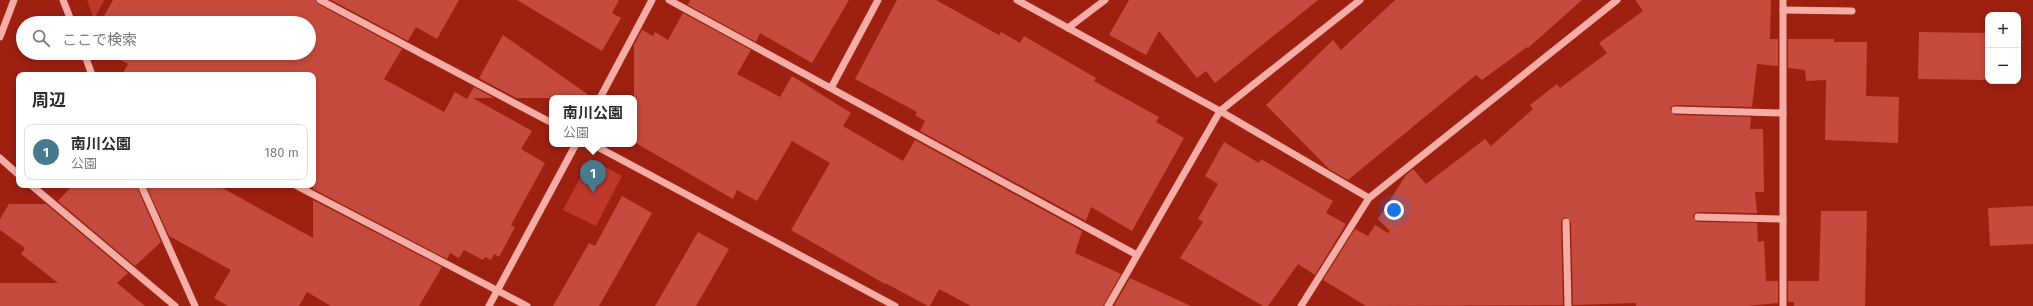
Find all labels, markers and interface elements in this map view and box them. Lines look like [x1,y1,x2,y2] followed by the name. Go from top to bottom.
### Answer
[1985,12,2021,84] map controls
[1985,12,2021,48] button: +
[16,16,316,60] search box
[30,27,52,49] icon: search
[62,31,137,49] text: ここで検索
[1985,48,2021,84] button: −
[32,90,66,111] text: 周辺
[549,95,637,147] popup
[563,104,623,122] text: 南川公園
[563,125,589,140] text: 公園
[71,135,131,153] text: 南川公園
[43,145,49,160] text: 1
[264,145,299,160] text: 180 m
[71,156,97,171] text: 公園
[580,160,606,193] pin: 1
[1384,200,1404,220] your location

